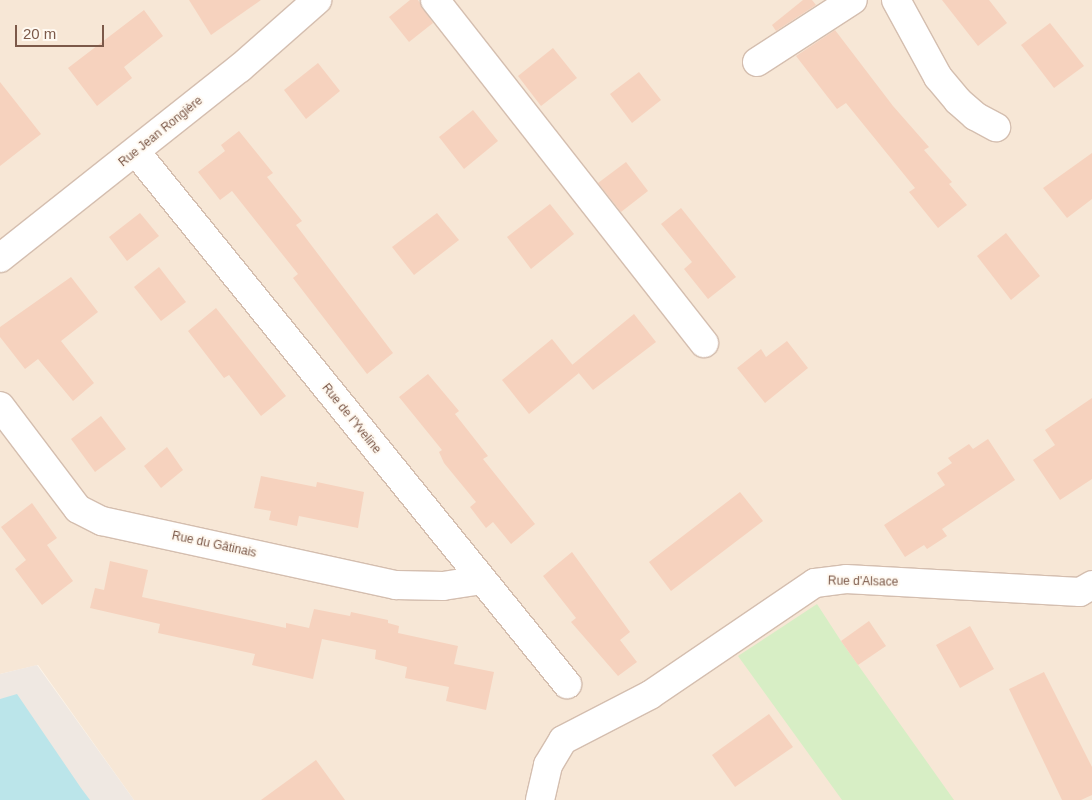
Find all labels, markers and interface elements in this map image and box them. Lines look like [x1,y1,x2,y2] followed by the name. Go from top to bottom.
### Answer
[18,15,106,47] scale bar
[23,25,56,42] text: 20 m
[116,94,206,170] street label: Rue Jean Rongière
[318,381,384,457] street label: Rue de l'Yveline
[170,529,258,561] street label: Rue du Gâtinais
[828,574,898,590] street label: Rue d'Alsace

